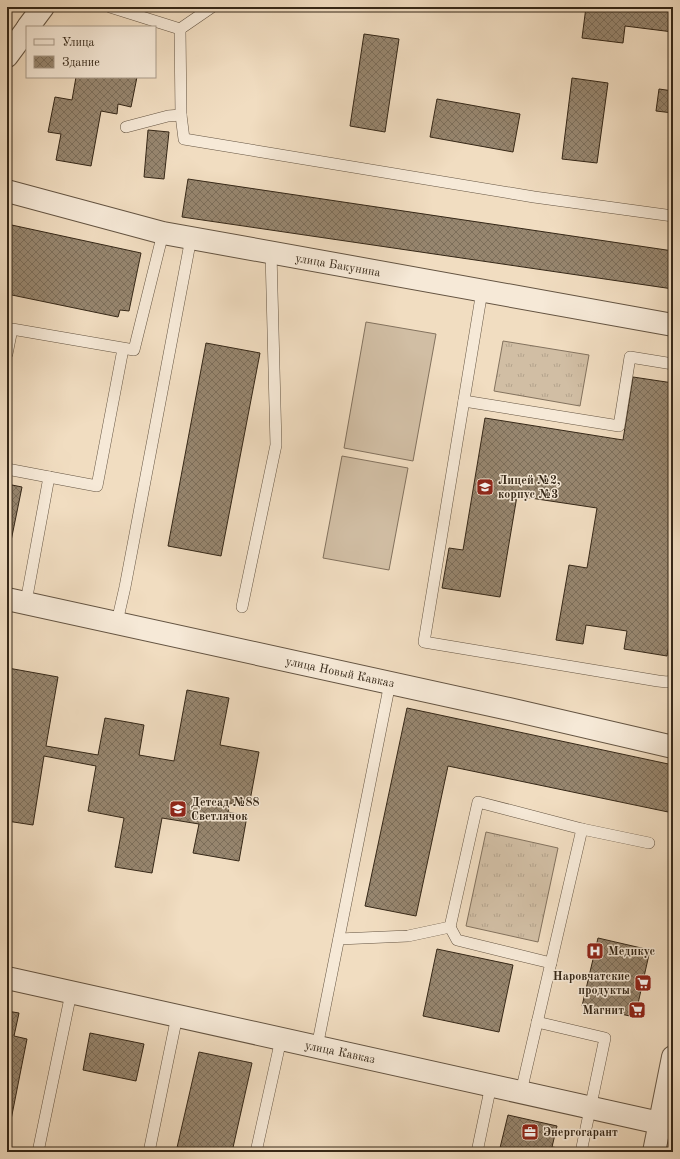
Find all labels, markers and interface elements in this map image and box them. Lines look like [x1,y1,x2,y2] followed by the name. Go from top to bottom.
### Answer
[26,26,156,78] legend
[62,37,95,49] text: Улица
[62,57,100,69] text: Здание
[294,253,381,279] street label: улица Бакунина
[498,475,560,501] place label: Лицей №2, корпус №3
[475,477,495,497] school or university icon: Лицей №2, корпус №3
[284,656,395,690] street label: улица Новый Кавказ
[191,797,259,823] place label: Детсад №88 Светлячок
[168,799,188,819] school or university icon: Детсад №88 Светлячок
[585,941,605,961] hospital icon: Медикус
[608,946,656,958] place label: Медикус
[553,971,630,997] place label: Наровчатские продукты
[633,973,653,993] supermarket icon: Наровчатские продукты
[627,1000,647,1020] supermarket icon: Магнит
[582,1005,624,1017] place label: Магнит
[304,1040,376,1066] street label: улица Кавказ
[520,1122,540,1142] office icon: Энергогарант
[543,1127,618,1139] place label: Энергогарант

